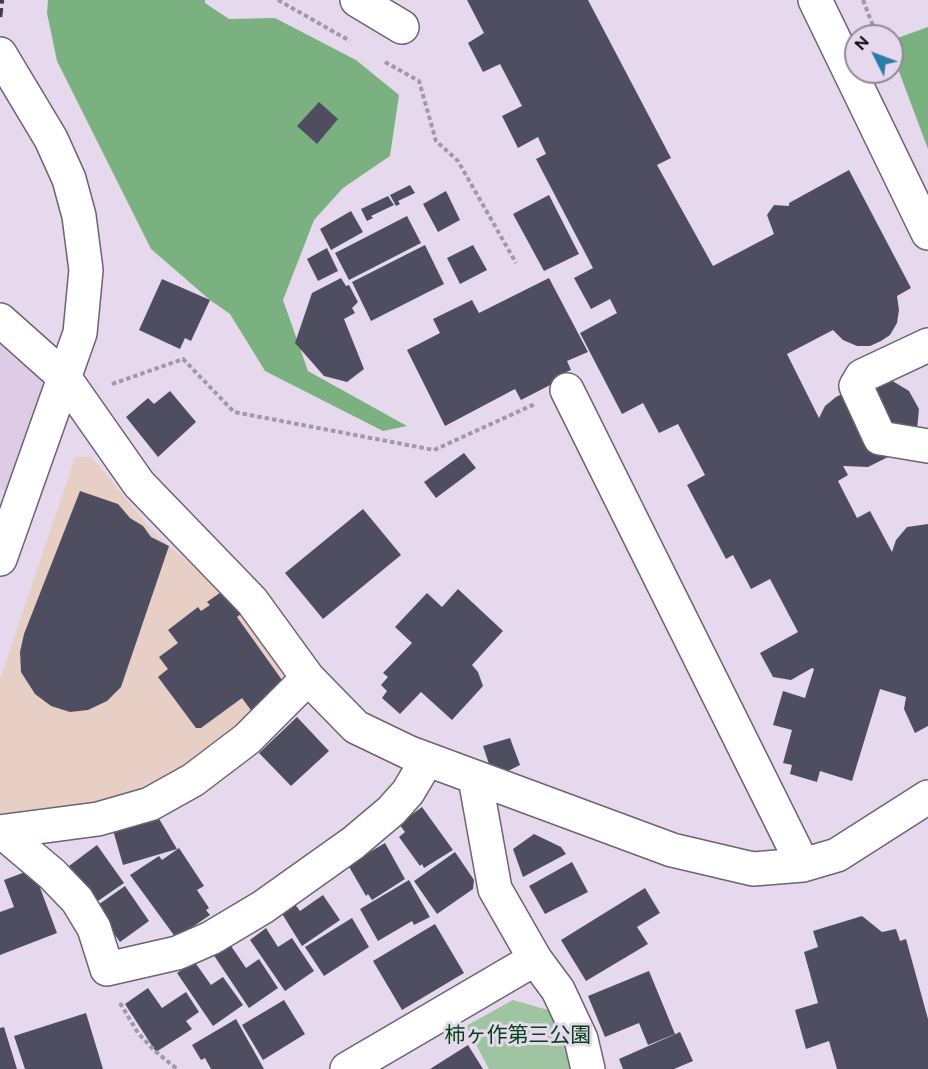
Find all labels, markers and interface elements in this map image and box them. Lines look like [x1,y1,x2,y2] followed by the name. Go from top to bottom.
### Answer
[844,24,904,84] north arrow
[851,32,873,54] text: N
[445,1023,591,1049] park label: 柿ヶ作第三公園

